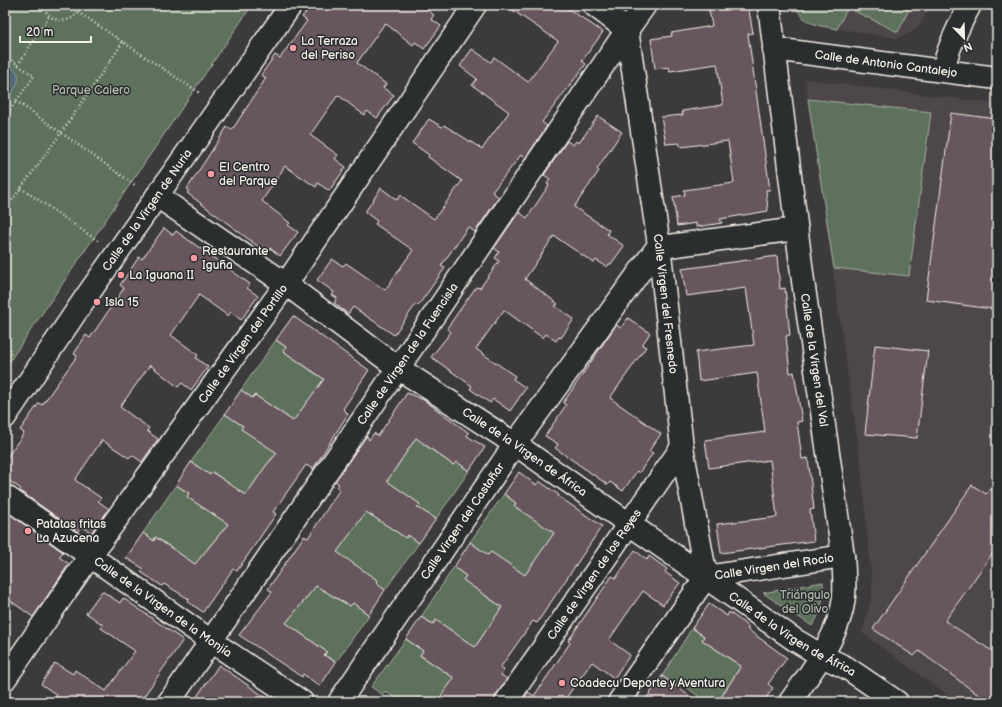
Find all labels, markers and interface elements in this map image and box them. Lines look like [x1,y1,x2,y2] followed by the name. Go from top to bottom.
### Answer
[20,18,91,44] scale bar
[944,18,984,58] north arrow
[26,25,53,40] text: 20 m
[301,34,358,63] place label: La Terraza del Periso
[961,39,974,54] text: N
[288,43,298,53] marker: La Terraza del Periso
[814,47,959,80] street label: Calle de Antonio Cantalejo
[52,83,130,98] park label: Parque Calero
[99,146,195,274] street label: Calle de la Virgen de Nuria
[219,160,278,189] place label: El Centro del Parque
[206,169,216,179] marker: El Centro del Parque
[650,233,681,375] street label: Calle Virgen del Fresnedo
[202,244,268,273] place label: Restaurante Iguña
[189,253,199,263] marker: Restaurante Iguña
[129,268,194,283] place label: La Iguana II
[116,270,126,280] marker: La Iguana II
[354,280,461,428] street label: Calle de Virgen de la Fuencisla
[195,281,291,406] street label: Calle de Virgen del Portillo
[797,292,832,428] street label: Calle de la Virgen del Val
[105,295,139,310] place label: Isla 15
[92,297,102,307] marker: Isla 15
[459,404,590,500] street label: Calle de la Virgen de África
[417,459,508,582] street label: Calle Virgen del Castañar
[544,506,644,643] street label: Calle de Virgen de los Reyes
[36,517,106,546] place label: Patatas fritas La Azucena
[23,526,33,536] marker: Patatas fritas La Azucena
[714,550,835,583] street label: Calle Virgen del Rocío
[91,553,235,661] street label: Calle de la Virgen de la Monjía
[726,588,859,680] street label: Calle de la Virgen de África
[780,588,830,617] park label: Triángulo del Olivo
[570,676,725,691] place label: Coadecu Deporte y Aventura
[557,678,567,688] marker: Coadecu Deporte y Aventura

